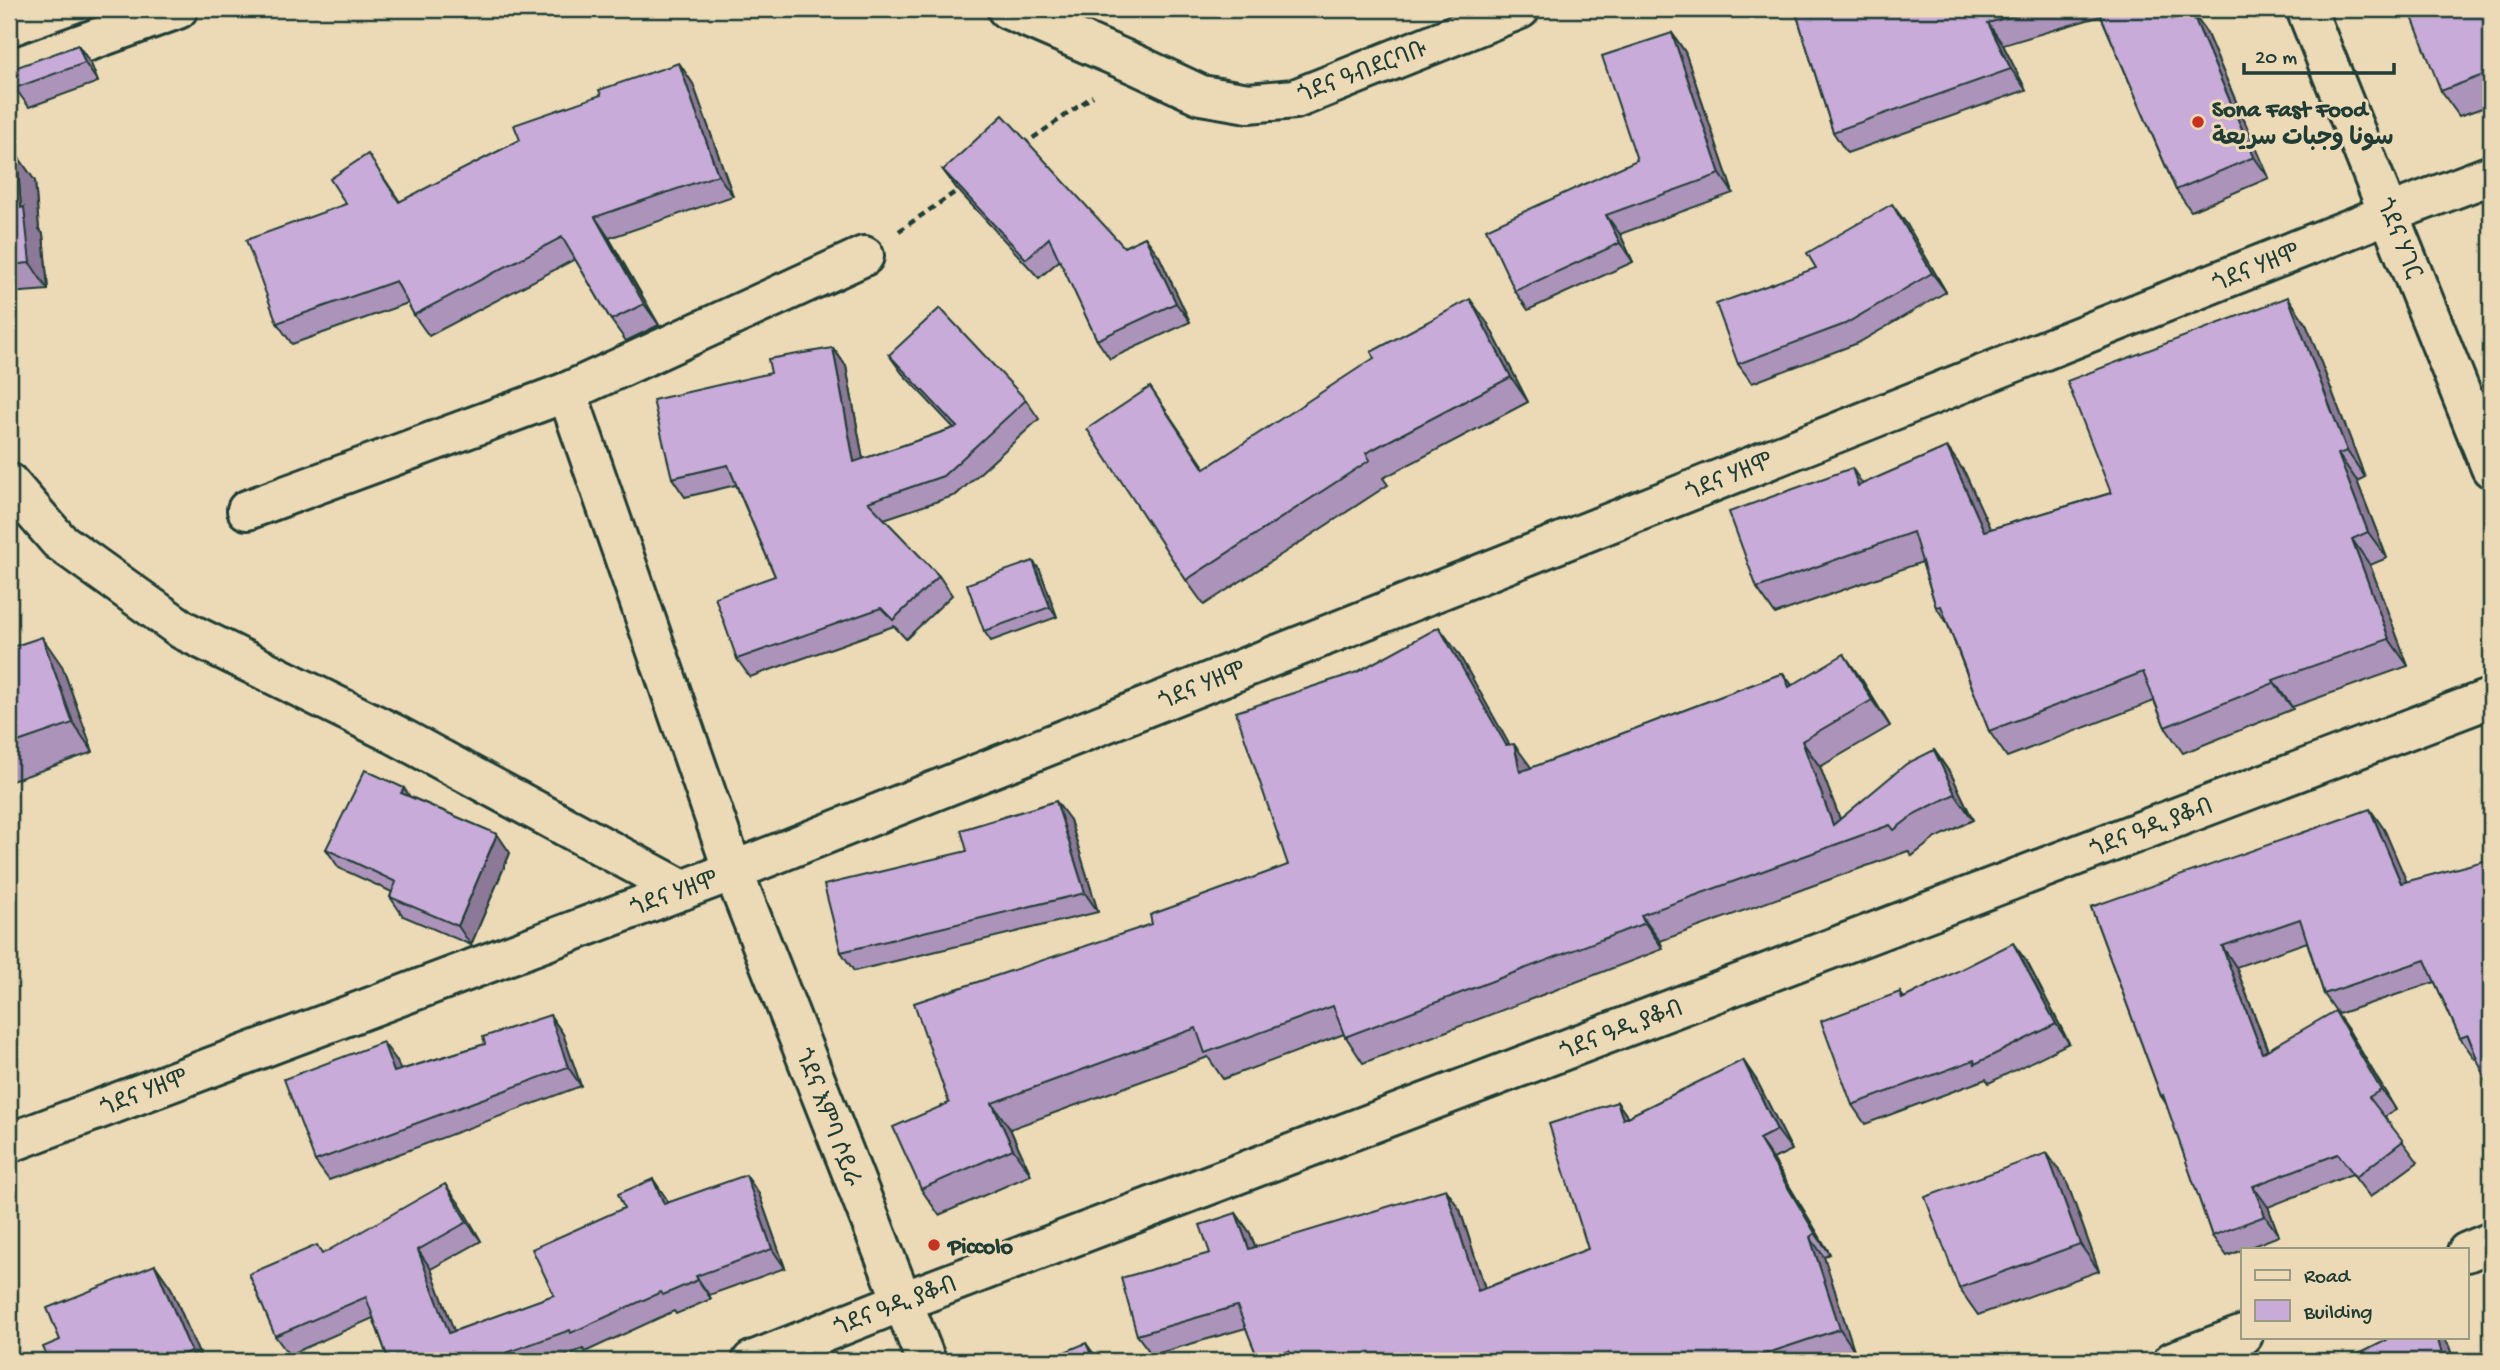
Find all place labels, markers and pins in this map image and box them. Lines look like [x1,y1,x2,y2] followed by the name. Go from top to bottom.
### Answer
[2212,97,2394,154] place label: Sona Fast Food سونا وجبات سريعة
[2190,114,2206,130] marker: Sona Fast Food سونا وجبات سريعة
[946,1234,1014,1263] place label: Piccolo
[926,1237,942,1253] marker: Piccolo

